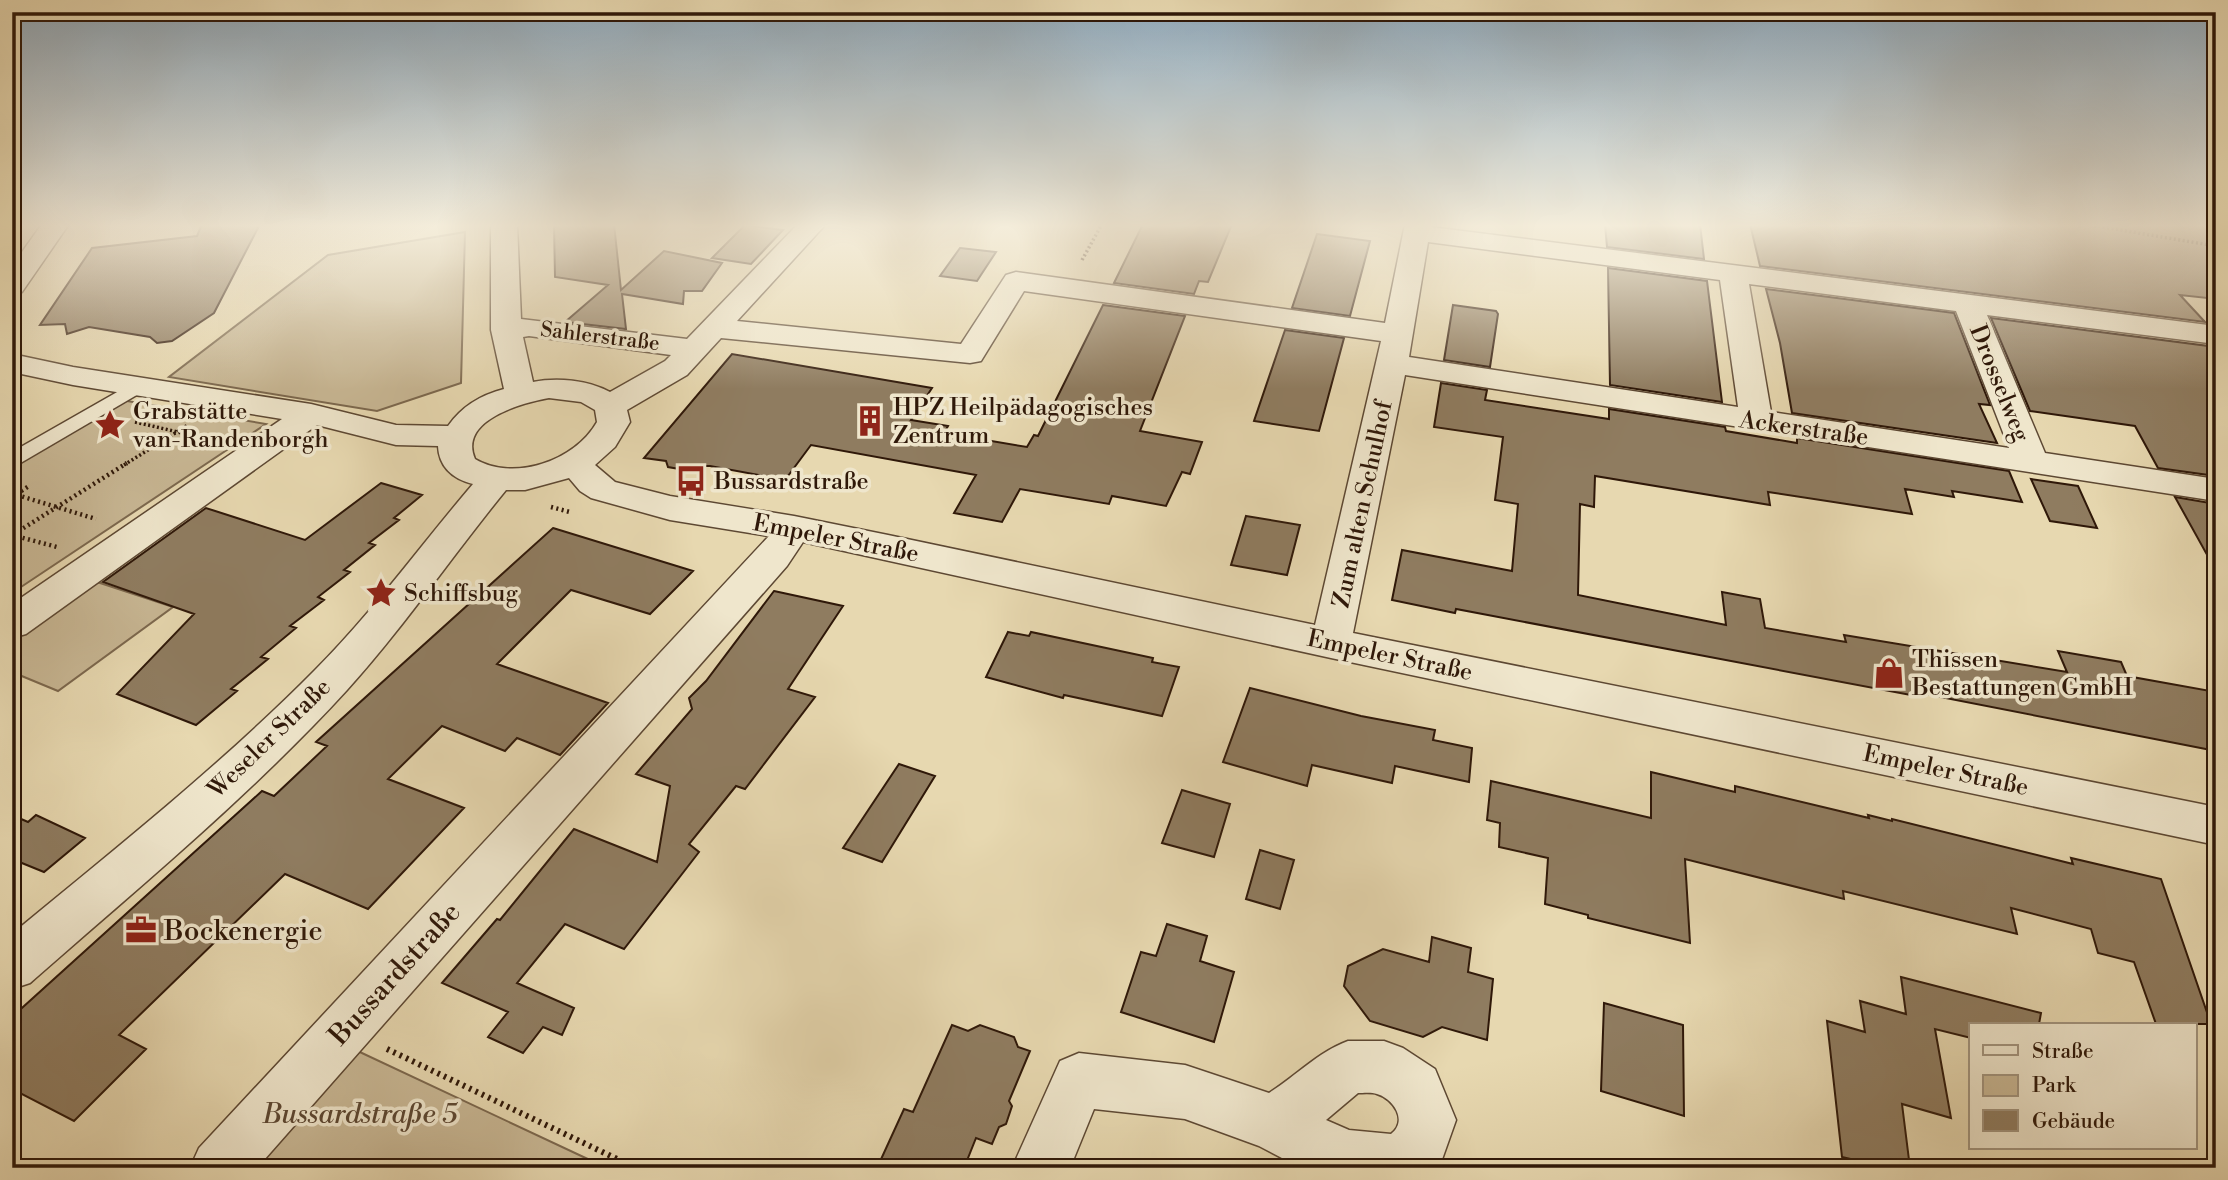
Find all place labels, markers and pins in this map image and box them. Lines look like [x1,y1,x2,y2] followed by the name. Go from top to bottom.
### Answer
[893,393,1153,451] place label: HPZ Heilpädagogisches Zentrum
[132,397,329,455] place label: Grabstätte van-Randenborgh
[853,404,887,438] building icon: HPZ Heilpädagogisches Zentrum
[93,408,127,442] place icon: Grabstätte van-Randenborgh
[674,464,708,498] bus stop icon: Bussardstraße
[713,467,869,497] place label: Bussardstraße
[364,576,398,610] place icon: Schiffsbug
[404,579,518,609] place label: Schiffsbug
[1911,645,2133,703] place label: Thissen Bestattungen GmbH
[1872,656,1906,690] shop icon: Thissen Bestattungen GmbH
[124,913,158,947] office icon: Bockenergie
[163,914,323,949] place label: Bockenergie

